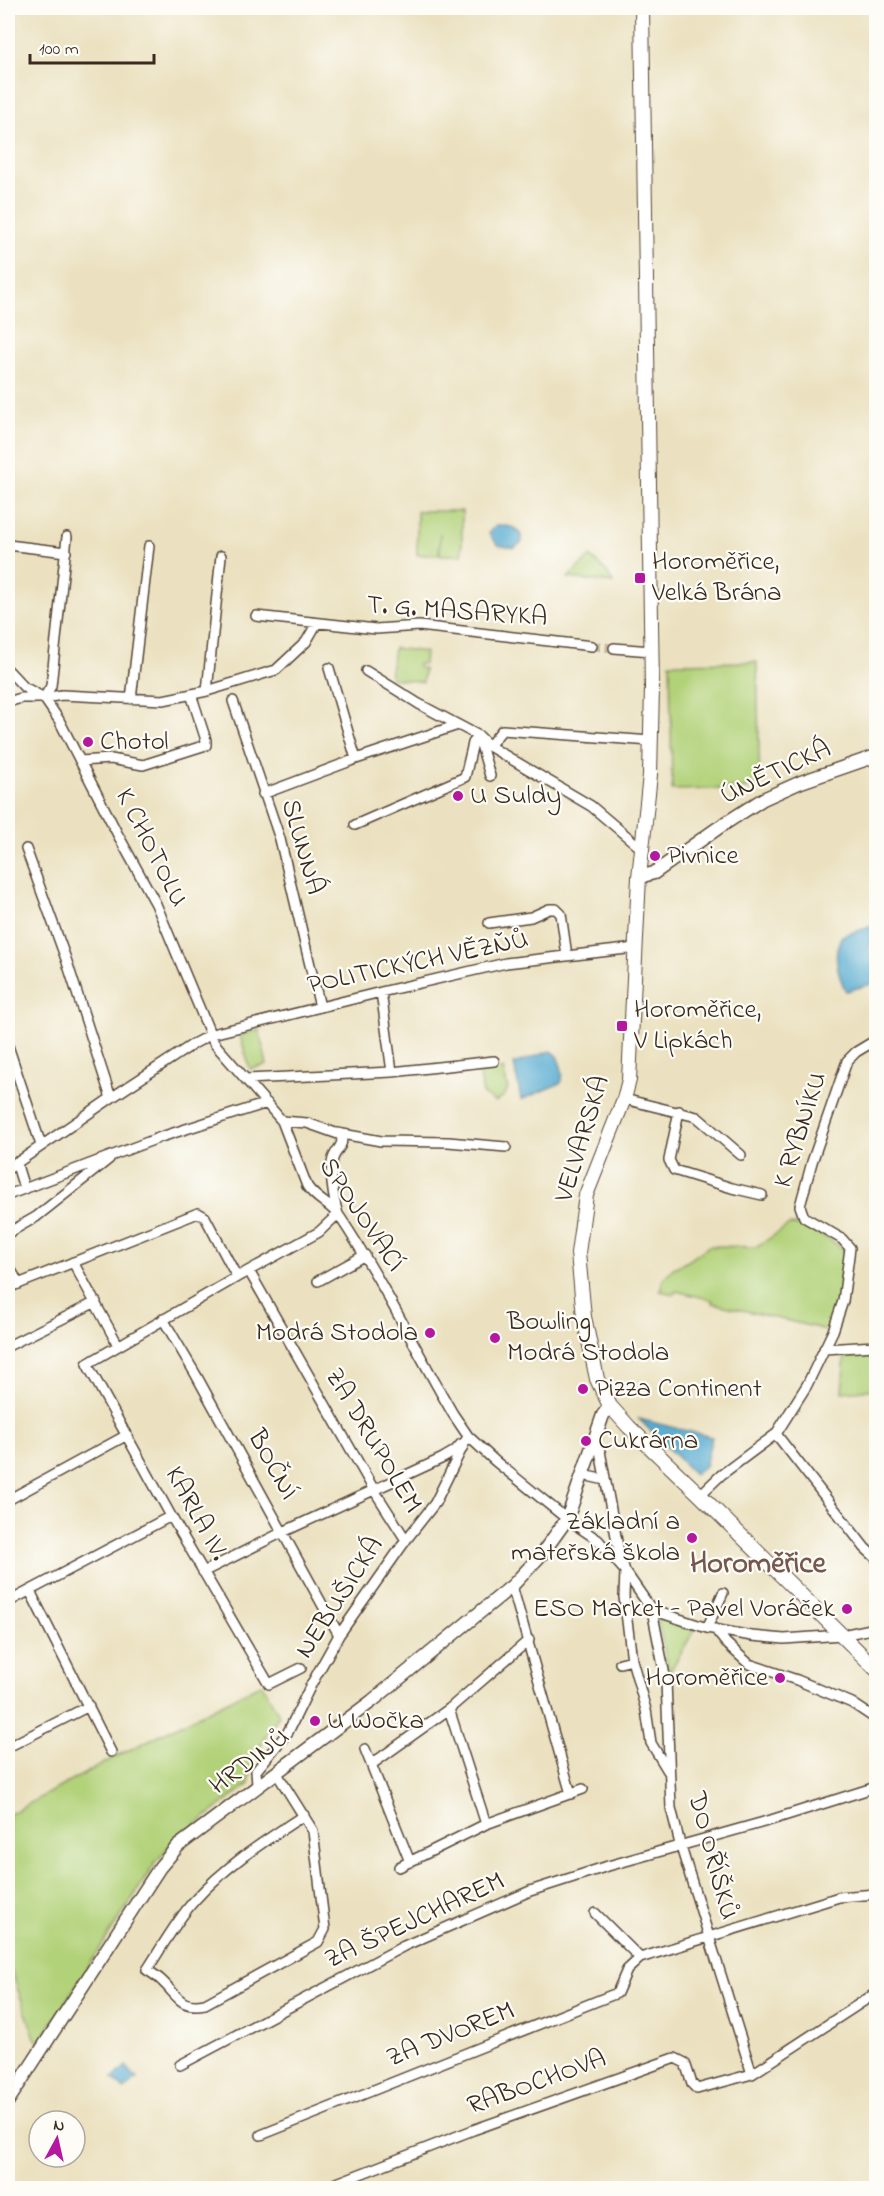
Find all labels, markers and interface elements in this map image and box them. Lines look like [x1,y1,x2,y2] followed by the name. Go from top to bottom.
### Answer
[30,27,154,65] scale bar
[39,37,79,63] text: 100 m
[651,543,782,613] place label: Horoměřice, Velká Brána
[633,571,647,585] marker: Horoměřice, Velká Brána
[365,586,549,638] street label: T. G. MASARYKA
[100,723,169,762] place label: Chotol
[714,730,838,816] street label: ÚNĚTICKÁ
[81,735,95,749] marker: Chotol
[470,777,561,816] place label: U Suldy
[104,782,198,914] street label: K CHOTOLU
[451,789,465,803] marker: U Suldy
[270,795,334,899] street label: SLUNNÁ
[667,837,739,876] place label: Pivnice
[648,849,662,863] marker: Pivnice
[304,921,532,1005] street label: POLITICKÝCH VĚZŇŮ
[633,991,761,1061] place label: Horoměřice, V Lipkách
[615,1019,629,1033] marker: Horoměřice, V Lipkách
[764,1067,838,1193] street label: K RYBNÍKU
[545,1071,621,1208] street label: VELVARSKÁ
[308,1150,414,1280] street label: SPOJOVACÍ
[506,1303,669,1373] place label: Bowling Modrá Stodola
[256,1314,418,1353] place label: Modrá Stodola
[423,1326,437,1340] marker: Modrá Stodola
[488,1331,502,1345] marker: Bowling Modrá Stodola
[314,1361,432,1521] street label: ZA DRUPOLEM
[595,1370,762,1409] place label: Pizza Continent
[576,1382,590,1396] marker: Pizza Continent
[236,1422,307,1507] street label: BOČNÍ
[598,1422,698,1461] place label: Cukrárna
[579,1434,593,1448] marker: Cukrárna
[154,1460,238,1568] street label: KARLA IV.
[511,1503,680,1573] place label: Základní a mateřská škola
[286,1529,394,1667] street label: NEBUŠICKÁ
[685,1531,699,1545] marker: Základní a mateřská škola
[690,1543,828,1587] district label: Horoměřice
[533,1590,835,1629] place label: ESO Market - Pavel Voráček
[840,1602,854,1616] marker: ESO Market - Pavel Voráček
[646,1659,769,1698] place label: Horoměřice
[773,1671,787,1685] marker: Horoměřice
[327,1702,424,1741] place label: U Wočka
[308,1714,322,1728] marker: U Wočka
[201,1719,299,1805] street label: HRDINŮ
[676,1787,748,1924] street label: DO OŘÍŠKŮ
[319,1862,511,1980] street label: ZA ŠPEJCHAREM
[381,1992,521,2078] street label: ZA DVOREM
[462,2040,612,2126] street label: RABOCHOVA
[27,2109,87,2169] north arrow
[52,2113,66,2139] text: N

